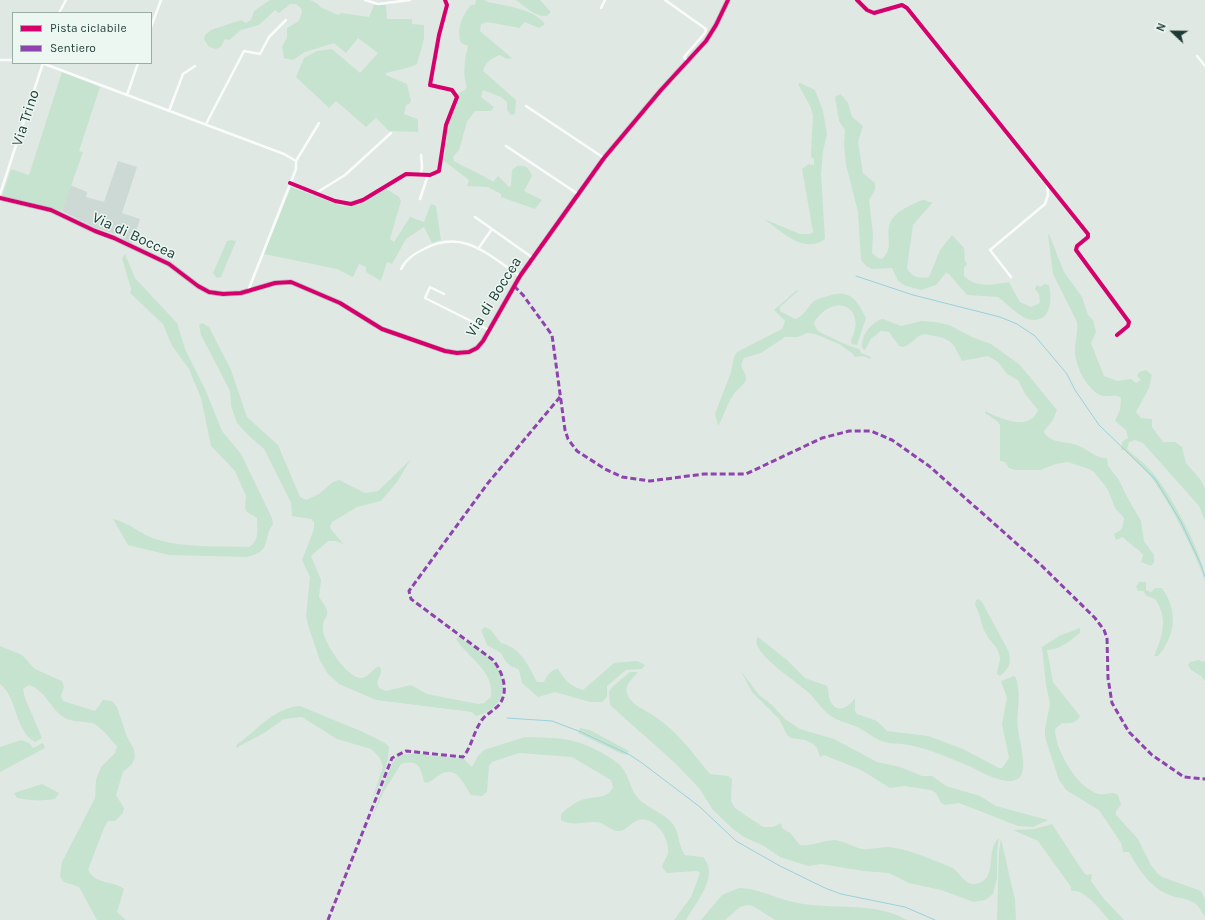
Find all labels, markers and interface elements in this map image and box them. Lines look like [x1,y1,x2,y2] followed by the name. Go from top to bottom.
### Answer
[12,12,152,64] legend
[1153,12,1193,52] north arrow
[50,21,127,35] text: Pista ciclabile
[1154,21,1169,33] text: N
[50,41,96,55] text: Sentiero
[8,88,44,148] street label: Via Trino
[89,209,179,263] street label: Via di Boccea
[462,254,526,340] street label: Via di Boccea

